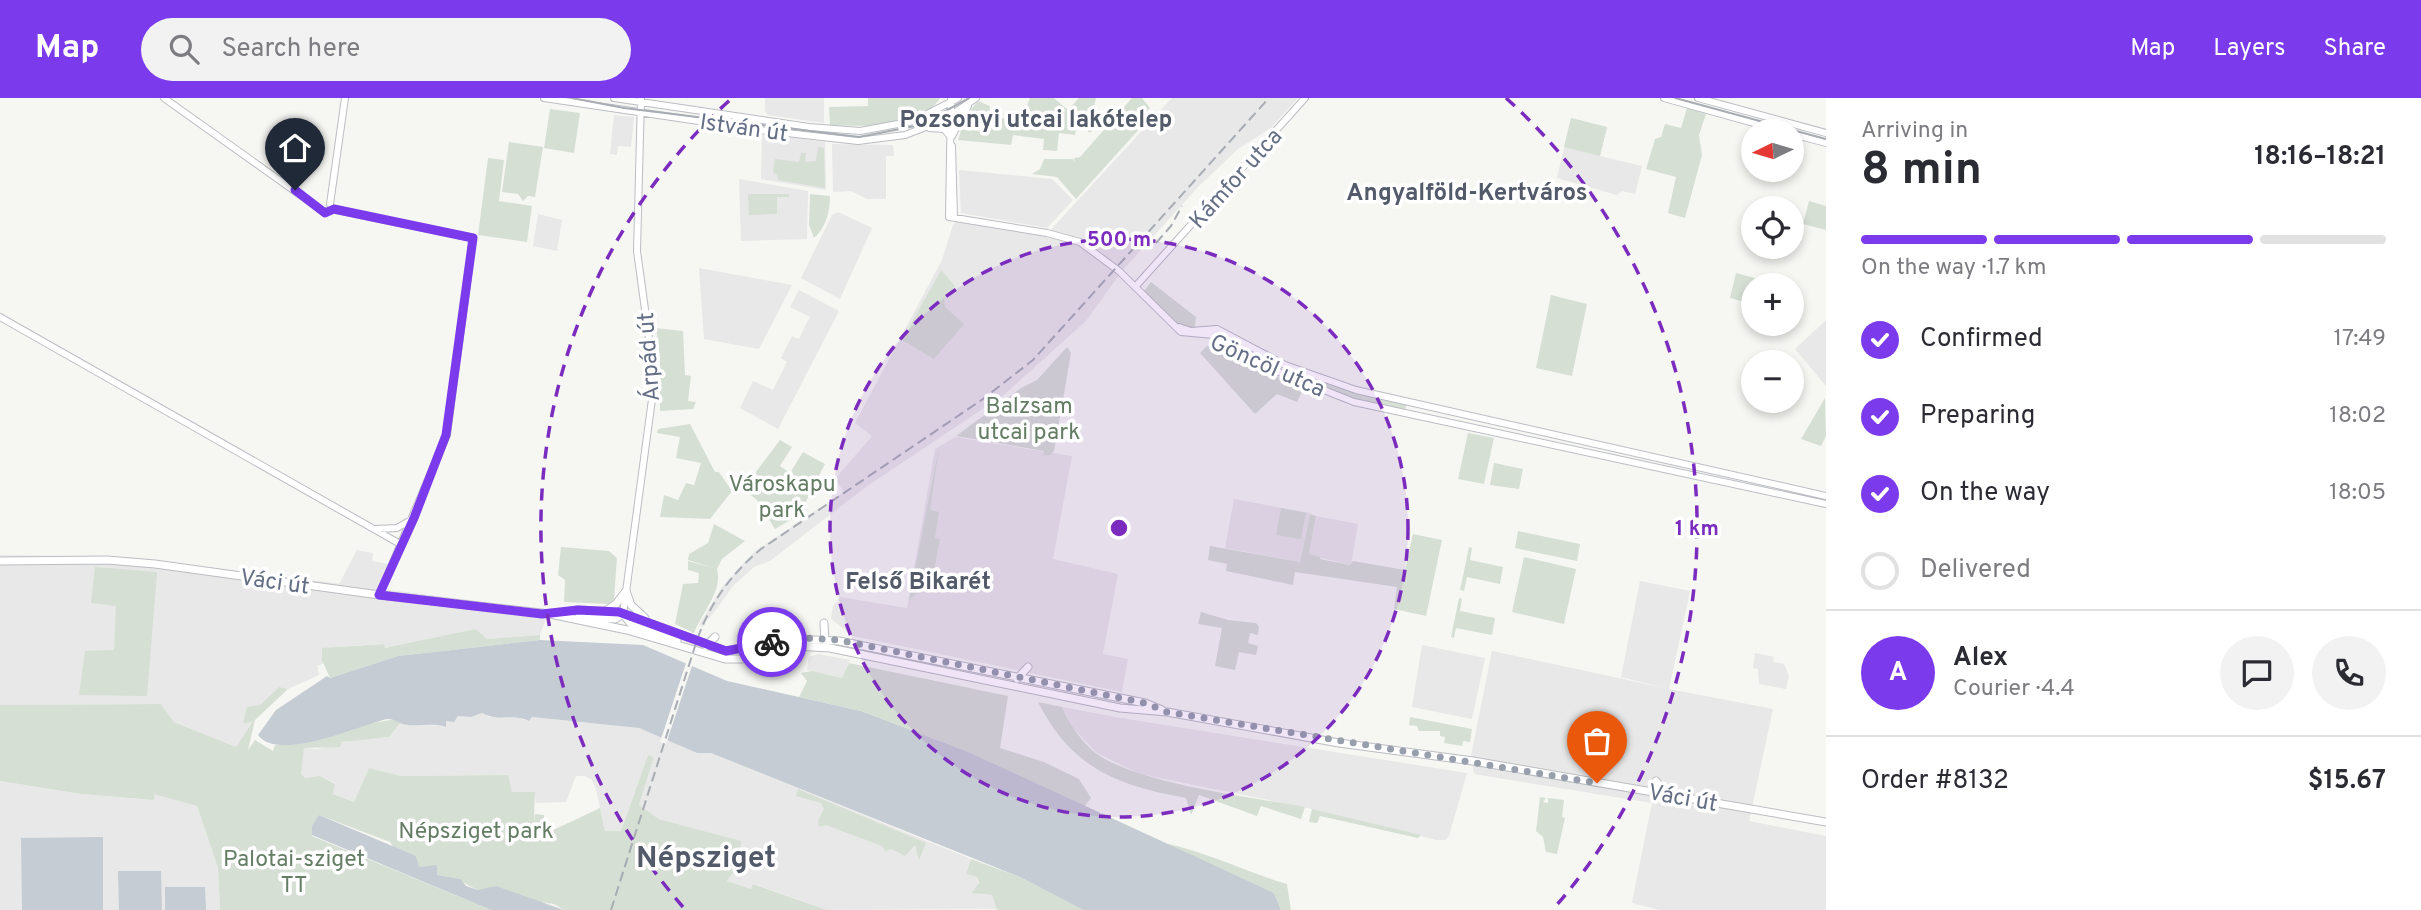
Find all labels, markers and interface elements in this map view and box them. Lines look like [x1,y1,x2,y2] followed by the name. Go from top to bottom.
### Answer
[141,18,631,81] search box
[35,28,99,70] text: Map
[165,30,203,68] icon: search
[221,33,360,66] text: Search here
[2130,34,2175,64] text: Map
[2213,34,2285,64] text: Layers
[2323,34,2386,64] text: Share
[900,106,1172,136] district label: Pozsonyi utcai lakótelep
[698,109,790,150] street label: István út
[1861,117,1968,146] text: Arriving in
[265,118,325,190] pin
[1741,119,1804,182] north arrow
[1741,119,1804,413] map controls
[1184,123,1290,236] street label: Kámfor utca
[276,129,314,167] icon: home
[2254,141,2386,174] text: 18:16–18:21
[1861,142,1982,201] text: 8 min
[1346,179,1588,209] district label: Angyalföld-Kertváros
[1741,196,1804,259] button: locate
[1087,227,1151,254] text: 500 m
[1861,254,2046,283] text: On the way · 1.7 km
[1741,273,1804,336] button: +
[632,311,668,403] street label: Árpád út
[1861,321,1899,359] icon: check
[1920,323,2043,356] text: Confirmed
[2334,325,2386,354] text: 17:49
[1205,329,1329,406] street label: Göncöl utca
[1741,350,1804,413] button: −
[978,393,1080,448] park label: Balzsam utcai park
[1861,398,1899,436] icon: check
[1920,400,2035,433] text: Preparing
[2329,402,2386,431] text: 18:02
[728,471,836,526] park label: Városkapu park
[1861,475,1899,513] icon: check
[1920,477,2050,510] text: On the way
[2329,479,2386,508] text: 18:05
[1107,516,1131,540] centre of rings
[1675,516,1719,543] text: 1 km
[1920,554,2031,587] text: Delivered
[238,564,311,603] street label: Váci út
[845,568,991,598] district label: Felső Bikarét
[737,607,807,677] courier
[753,623,791,661] icon: bike
[2220,636,2294,710] button: chat
[2312,636,2386,710] button: phone
[1953,642,2008,675] text: Alex
[1889,657,1907,690] text: A
[1953,675,2075,704] text: Courier · 4.4
[1567,711,1627,783] pin
[1578,722,1616,760] icon: bag
[1861,765,2009,798] text: Order #8132
[2308,765,2386,798] text: $15.67
[1646,779,1719,820] street label: Váci út
[398,818,554,847] park label: Népsziget park
[636,841,776,878] district label: Népsziget
[223,846,365,901] park label: Palotai-sziget TT

